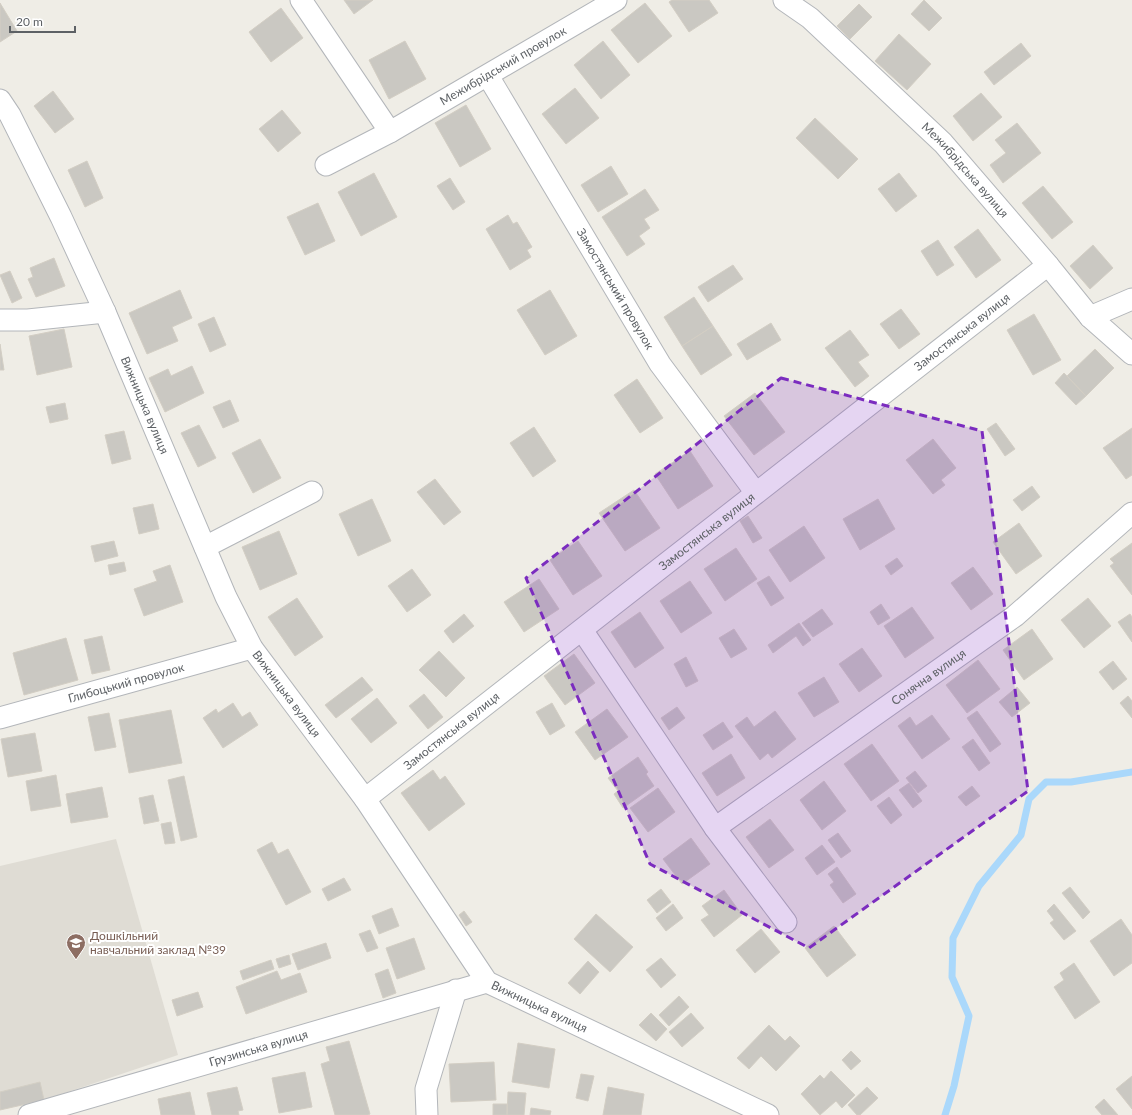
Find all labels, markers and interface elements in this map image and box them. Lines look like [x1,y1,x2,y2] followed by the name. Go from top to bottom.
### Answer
[10,8,75,34] scale bar
[16,14,43,29] text: 20 m
[437,22,570,108] street label: Межибрідський провулок
[919,119,1012,221] street label: Межибрідська вулиця
[574,225,658,353] street label: Замостянський провулок
[911,290,1013,374] street label: Замостянська вулиця
[118,354,172,456] street label: Вижницька вулиця
[656,489,758,573] street label: Замостянська вулиця
[888,645,969,708] street label: Сонячна вулиця
[249,647,324,740] street label: Вижницька вулиця
[66,659,187,706] street label: Глибоцький провулок
[400,689,502,773] street label: Замостянська вулиця
[90,928,226,957] place label: Дошкільний навчальний заклад №39
[65,932,87,960] school or university icon: Дошкільний навчальний заклад №39
[489,977,590,1035] street label: Вижницька вулиця
[207,1026,310,1069] street label: Грузинська вулиця

